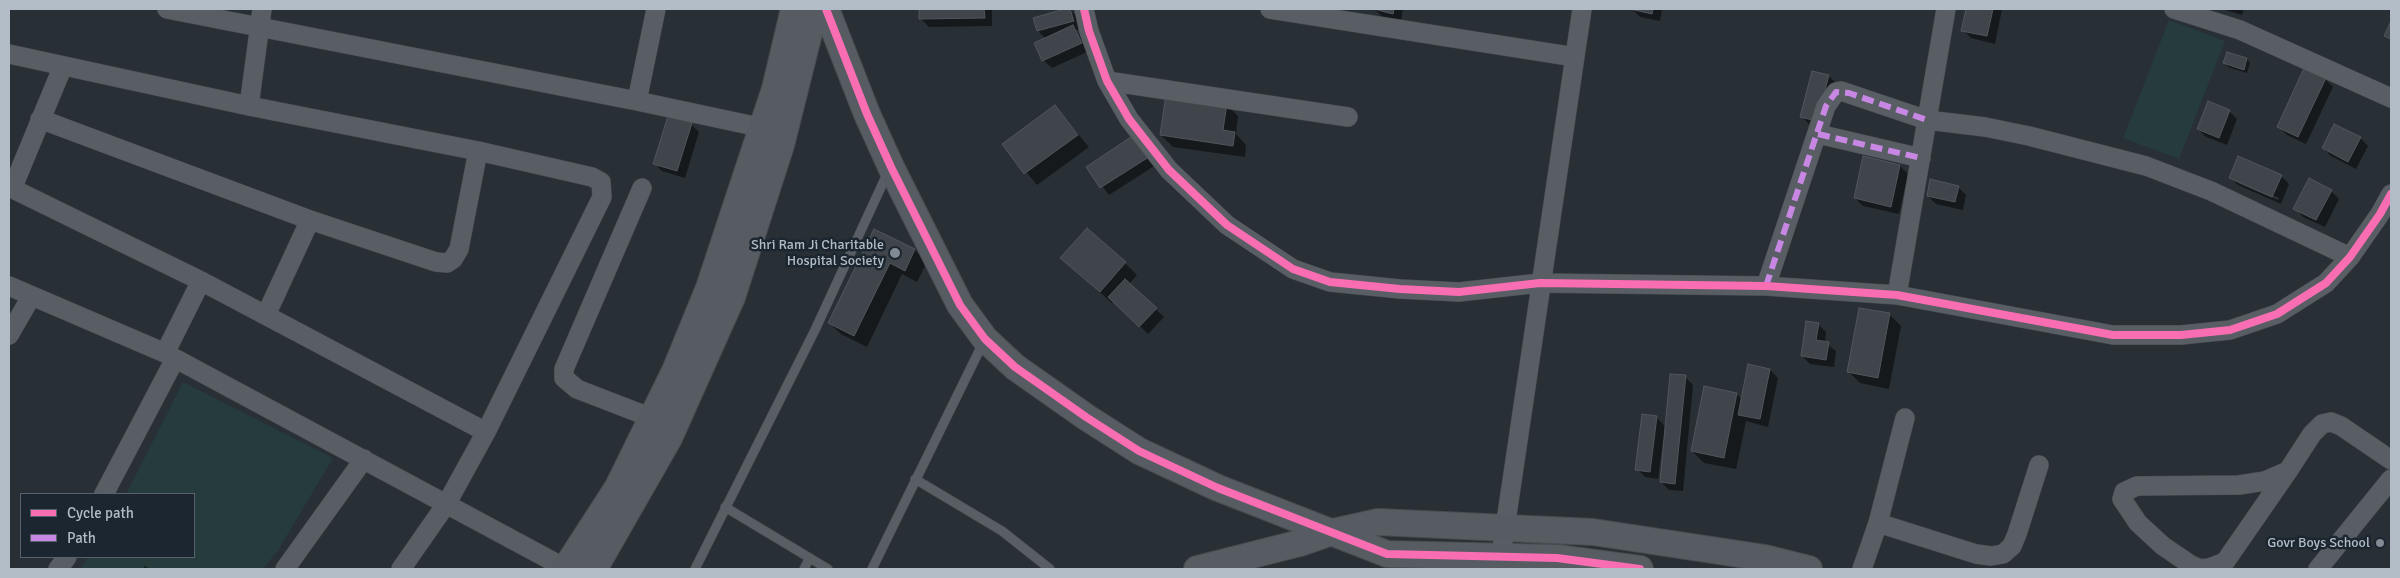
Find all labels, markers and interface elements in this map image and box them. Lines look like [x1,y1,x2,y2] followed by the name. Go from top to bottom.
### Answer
[751,237,884,270] place label: Shri Ram Ji Charitable Hospital Society
[888,246,902,260] marker: Shri Ram Ji Charitable Hospital Society
[20,493,195,558] legend
[67,504,134,522] text: Cycle path
[67,529,96,547] text: Path
[2267,535,2370,551] place label: Govr Boys School
[2374,537,2386,549] marker: Govr Boys School

